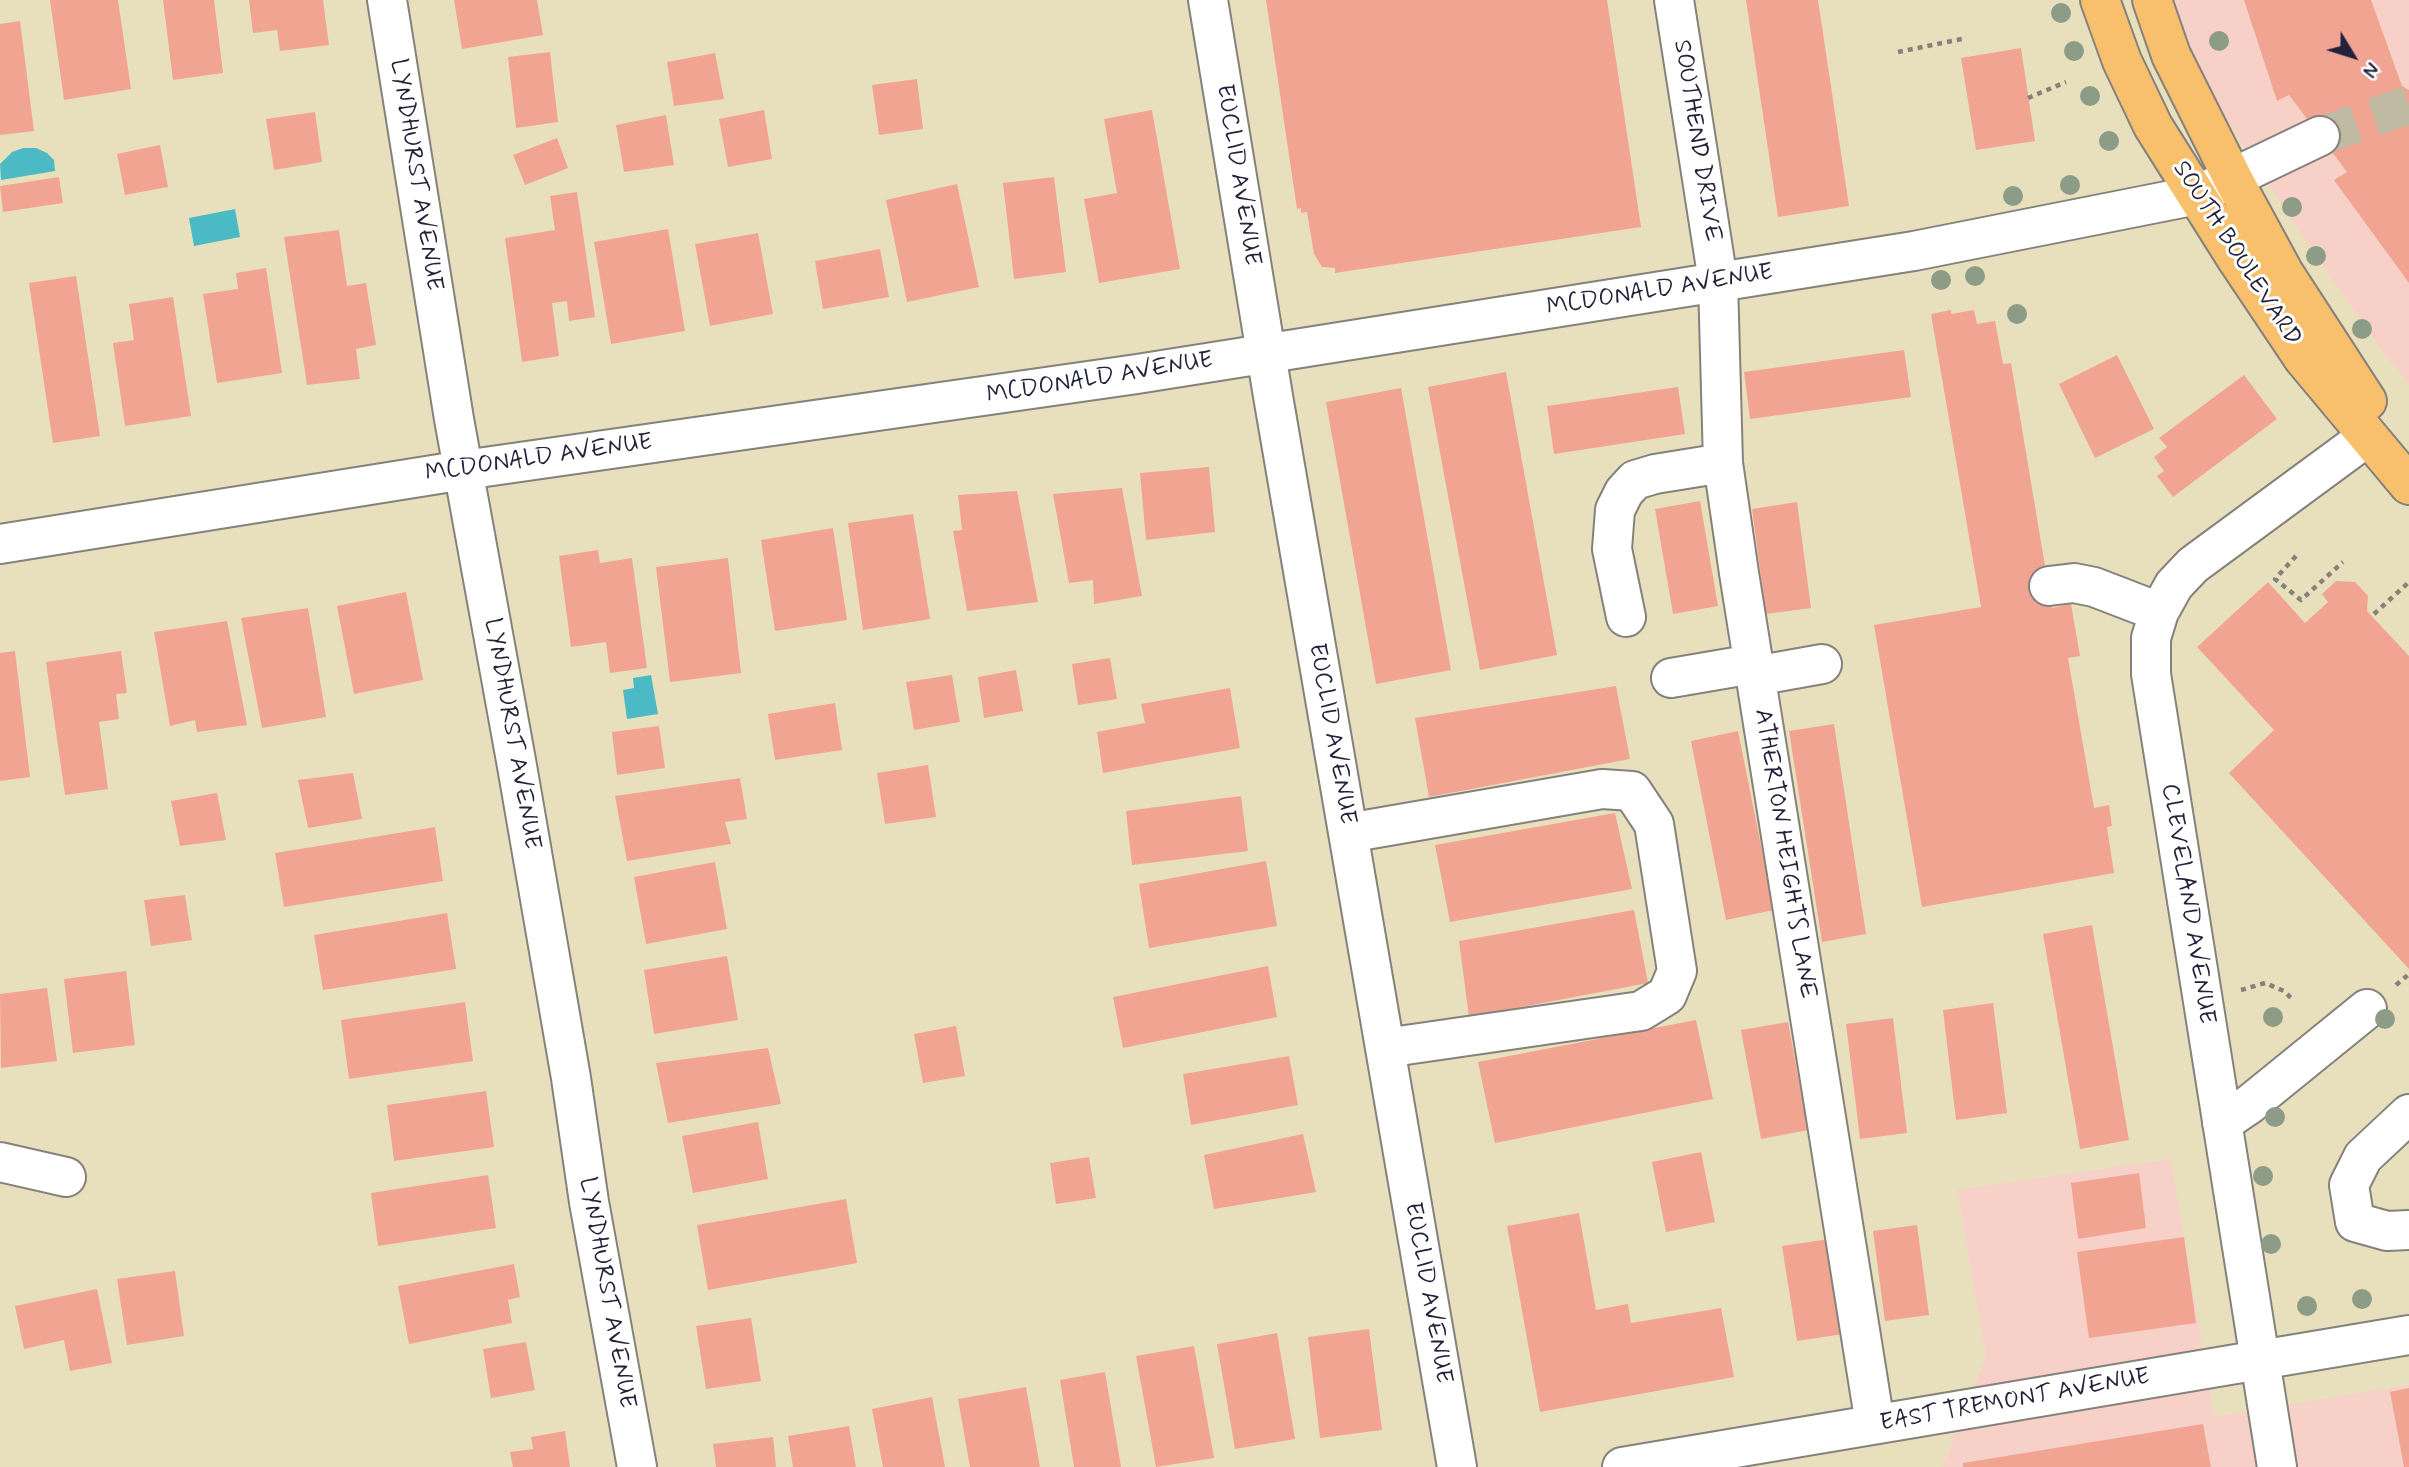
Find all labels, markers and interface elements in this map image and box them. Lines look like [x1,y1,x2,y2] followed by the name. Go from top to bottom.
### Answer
[2318,21,2388,91] north arrow
[1666,38,1726,244] street label: SOUTHEND DRIVE
[382,57,448,293] street label: LYNDHURST AVENUE
[2356,57,2384,82] text: N
[1208,82,1266,268] street label: EUCLID AVENUE
[2165,156,2307,352] street label: SOUTH BOULEVARD
[1545,259,1775,323] street label: MCDONALD AVENUE
[985,347,1215,411] street label: MCDONALD AVENUE
[424,429,654,489] street label: MCDONALD AVENUE
[476,616,546,852] street label: LYNDHURST AVENUE
[1301,641,1361,827] street label: EUCLID AVENUE
[1747,707,1821,1001] street label: ATHERTON HEIGHTS LANE
[2154,782,2220,1026] street label: CLEVELAND AVENUE
[571,1175,641,1411] street label: LYNDHURST AVENUE
[1397,1200,1457,1386] street label: EUCLID AVENUE
[1878,1363,2152,1439] street label: EAST TREMONT AVENUE

